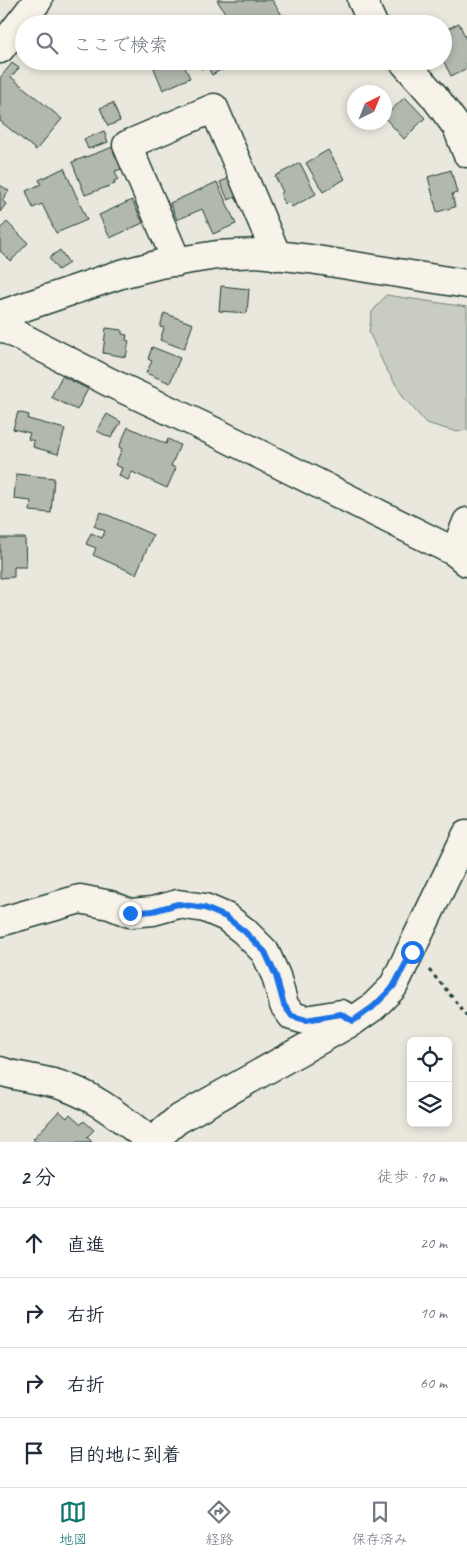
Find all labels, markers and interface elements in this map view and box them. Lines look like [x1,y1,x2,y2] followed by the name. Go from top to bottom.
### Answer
[15,15,452,70] search box
[33,29,61,57] icon: search
[73,33,168,57] text: ここで検索
[347,85,392,130] north arrow
[119,902,142,925] route end
[401,941,424,964] route start
[407,1037,452,1127] map controls
[407,1037,452,1082] button: locate
[407,1082,452,1127] button: layers
[20,1164,56,1190] text: 2 分
[377,1167,447,1187] text: 徒歩 · 90 m
[20,1229,48,1257] icon: ahead
[67,1233,105,1257] text: 直進
[420,1233,447,1253] text: 20 m
[20,1299,48,1327] icon: right
[67,1303,105,1327] text: 右折
[420,1303,447,1323] text: 10 m
[20,1369,48,1397] icon: right
[67,1373,105,1397] text: 右折
[420,1373,447,1393] text: 60 m
[20,1439,48,1467] icon: arrive
[67,1443,181,1467] text: 目的地に到着
[59,1498,87,1548] tab: 地図
[205,1498,233,1548] tab: 経路
[352,1498,408,1548] tab: 保存済み

